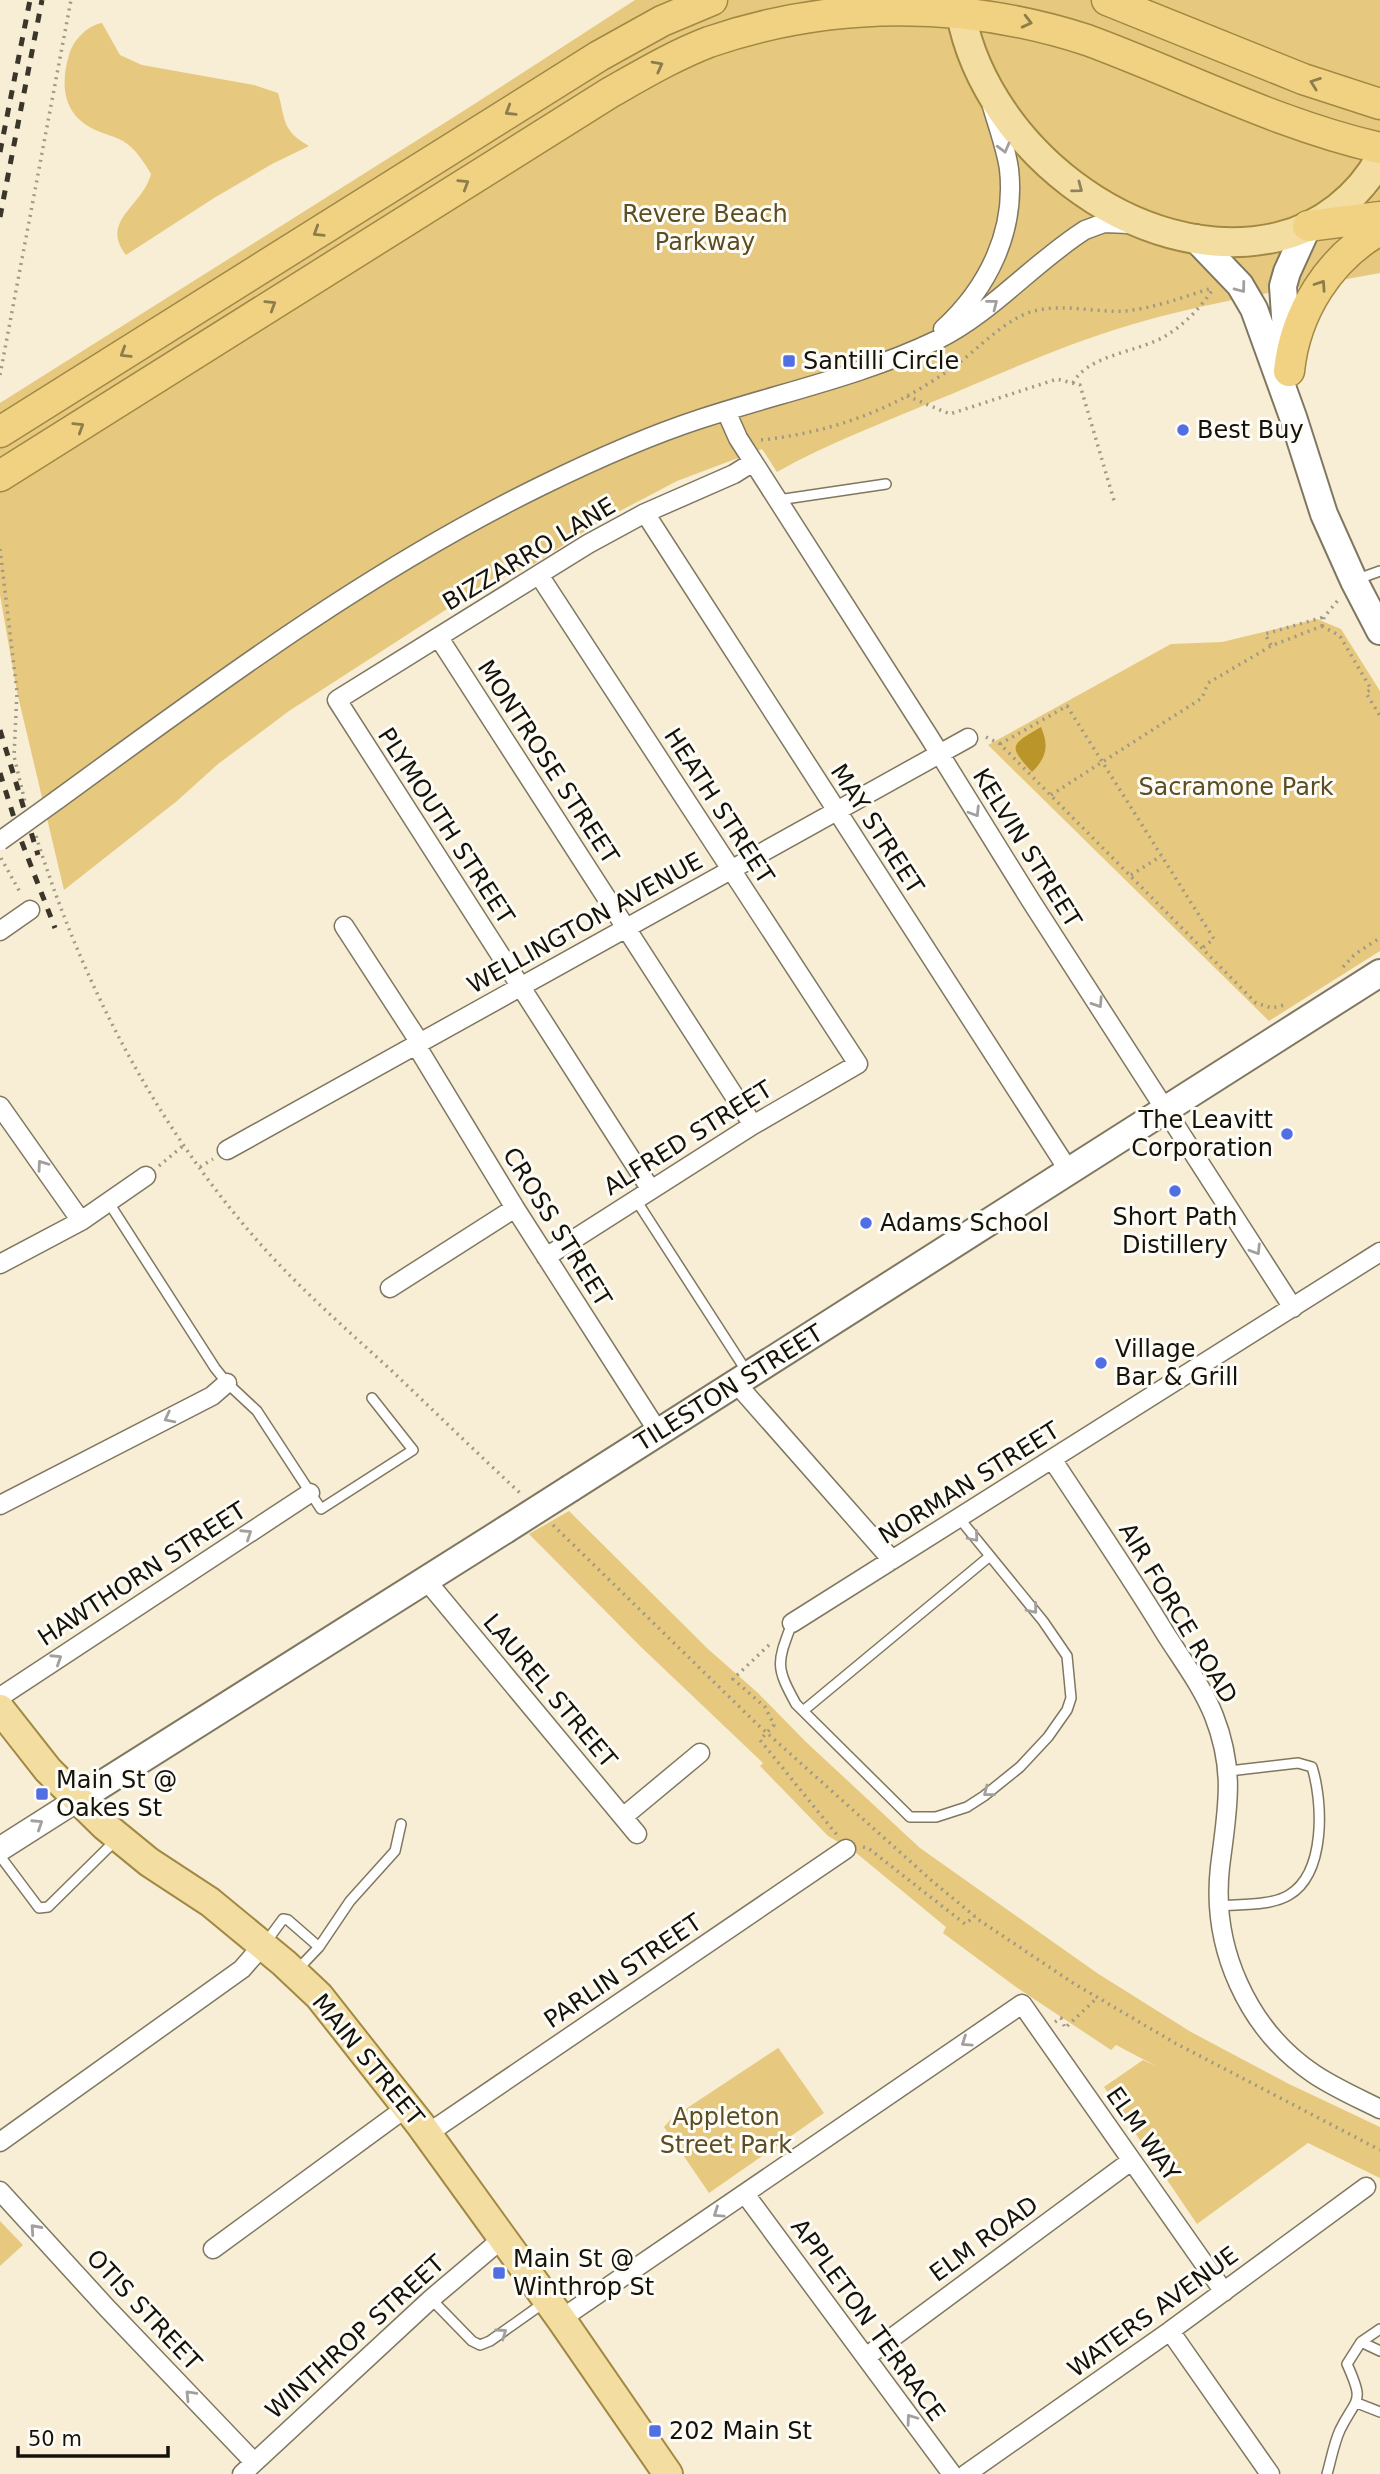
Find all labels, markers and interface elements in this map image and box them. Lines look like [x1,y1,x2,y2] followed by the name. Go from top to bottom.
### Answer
[1021,14,1033,28] one-way arrow
[651,60,663,74] one-way arrow
[1309,77,1322,91] one-way arrow
[505,103,518,116] one-way arrow
[996,142,1010,154] one-way arrow
[456,180,469,193] one-way arrow
[1070,180,1083,193] one-way arrow
[622,200,788,256] park label: Revere Beach Parkway
[312,224,325,237] one-way arrow
[1313,280,1325,293] one-way arrow
[1233,281,1246,293] one-way arrow
[985,299,997,312] one-way arrow
[264,301,277,314] one-way arrow
[120,345,133,358] one-way arrow
[803,347,959,375] place label: Santilli Circle
[781,353,797,369] marker: Santilli Circle
[1197,416,1304,444] place label: Best Buy
[71,422,84,435] one-way arrow
[1175,422,1191,438] marker: Best Buy
[438,491,620,617] street label: BIZZARRO LANE
[472,655,625,869] street label: MONTROSE STREET
[372,723,520,930] street label: PLYMOUTH STREET
[658,723,780,889] street label: HEATH STREET
[825,759,930,899] street label: MAY STREET
[967,763,1087,933] street label: KELVIN STREET
[1138,773,1334,801] park label: Sacramone Park
[966,804,979,817] one-way arrow
[462,847,708,999] street label: WELLINGTON AVENUE
[1089,996,1102,1009] one-way arrow
[599,1075,778,1201] street label: ALFRED STREET
[1131,1106,1273,1162] place label: The Leavitt Corporation
[1279,1126,1295,1142] marker: The Leavitt Corporation
[497,1142,617,1312] street label: CROSS STREET
[38,1160,50,1173] one-way arrow
[1167,1183,1183,1199] marker: Short Path Distillery
[1113,1203,1237,1259] place label: Short Path Distillery
[880,1209,1049,1237] place label: Adams School
[858,1215,874,1231] marker: Adams School
[1247,1242,1260,1255] one-way arrow
[629,1319,828,1458] street label: TILESTON STREET
[1115,1335,1238,1391] place label: Village Bar & Grill
[1093,1355,1109,1371] marker: Village Bar & Grill
[164,1410,176,1424] one-way arrow
[873,1416,1065,1550] street label: NORMAN STREET
[33,1496,252,1652] street label: HAWTHORN STREET
[1113,1518,1243,1708] street label: AIR FORCE ROAD
[239,1530,252,1543] one-way arrow
[966,1530,979,1542] one-way arrow
[1025,1601,1037,1614] one-way arrow
[477,1608,623,1774] street label: LAUREL STREET
[49,1655,62,1668] one-way arrow
[56,1766,177,1822] place label: Main St @ Oakes St
[983,1784,996,1797] one-way arrow
[34,1786,50,1802] marker: Main St @ Oakes St
[31,1820,44,1833] one-way arrow
[539,1908,707,2034] street label: PARLIN STREET
[306,1988,430,2132] street label: MAIN STREET
[961,2034,974,2046] one-way arrow
[1100,2082,1186,2187] street label: ELM WAY
[660,2103,792,2159] park label: Appleton Street Park
[924,2190,1044,2288] street label: ELM ROAD
[713,2205,726,2217] one-way arrow
[785,2213,951,2427] street label: APPLETON TERRACE
[30,2224,43,2237] one-way arrow
[1062,2241,1244,2383] street label: WATERS AVENUE
[81,2244,207,2376] street label: OTIS STREET
[513,2245,654,2301] place label: Main St @ Winthrop St
[260,2249,450,2425] street label: WINTHROP STREET
[491,2265,507,2281] marker: Main St @ Winthrop St
[494,2329,507,2341] one-way arrow
[186,2390,199,2403] one-way arrow
[18,2414,168,2458] scale bar
[907,2414,919,2427] one-way arrow
[669,2417,812,2445] place label: 202 Main St
[647,2423,663,2439] marker: 202 Main St
[28,2427,82,2451] text: 50 m

